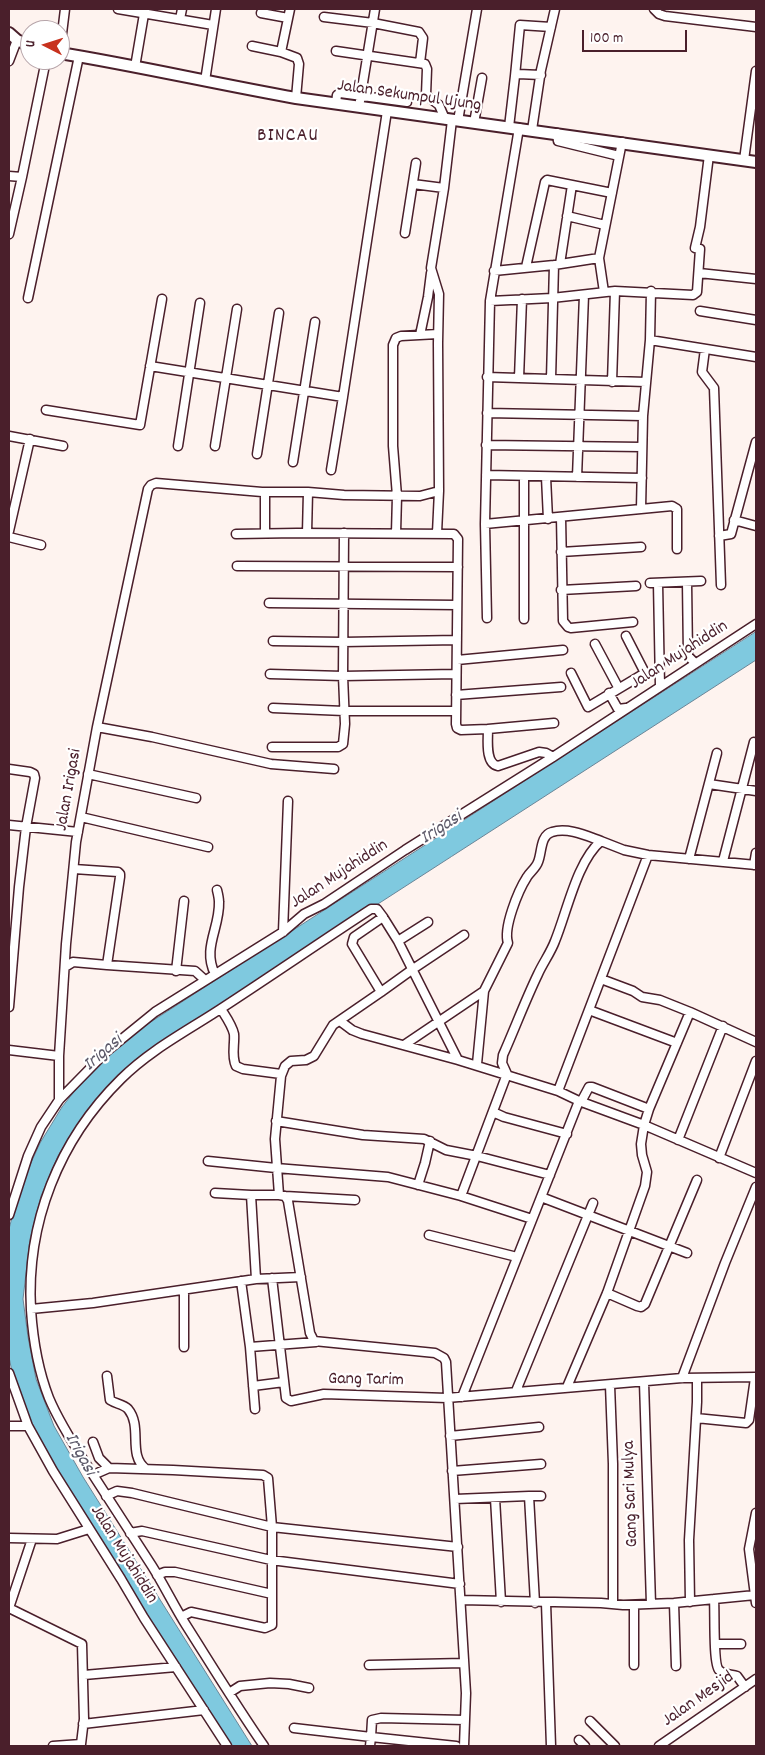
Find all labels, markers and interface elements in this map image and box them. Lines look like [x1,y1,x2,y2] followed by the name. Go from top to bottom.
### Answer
[20,20,70,70] north arrow
[585,20,690,52] scale bar
[590,28,623,50] text: 100 m
[21,40,41,48] text: U
[336,76,482,118] street label: Jalan Sekumpul Ujung
[256,125,320,149] district label: BINCAU
[627,617,733,695] street label: Jalan Mujahiddin
[52,747,88,833] street label: Jalan Irigasi
[417,807,467,851] water label: Irigasi
[287,836,393,914] street label: Jalan Mujahiddin
[79,1031,129,1077] water label: Irigasi
[328,1370,404,1392] street label: Gang Tarim
[58,1430,100,1480] water label: Irigasi
[619,1440,645,1548] street label: Gang Sari Mulya
[84,1502,162,1608] street label: Jalan Mujahiddin
[659,1667,739,1733] street label: Jalan Mesjid

